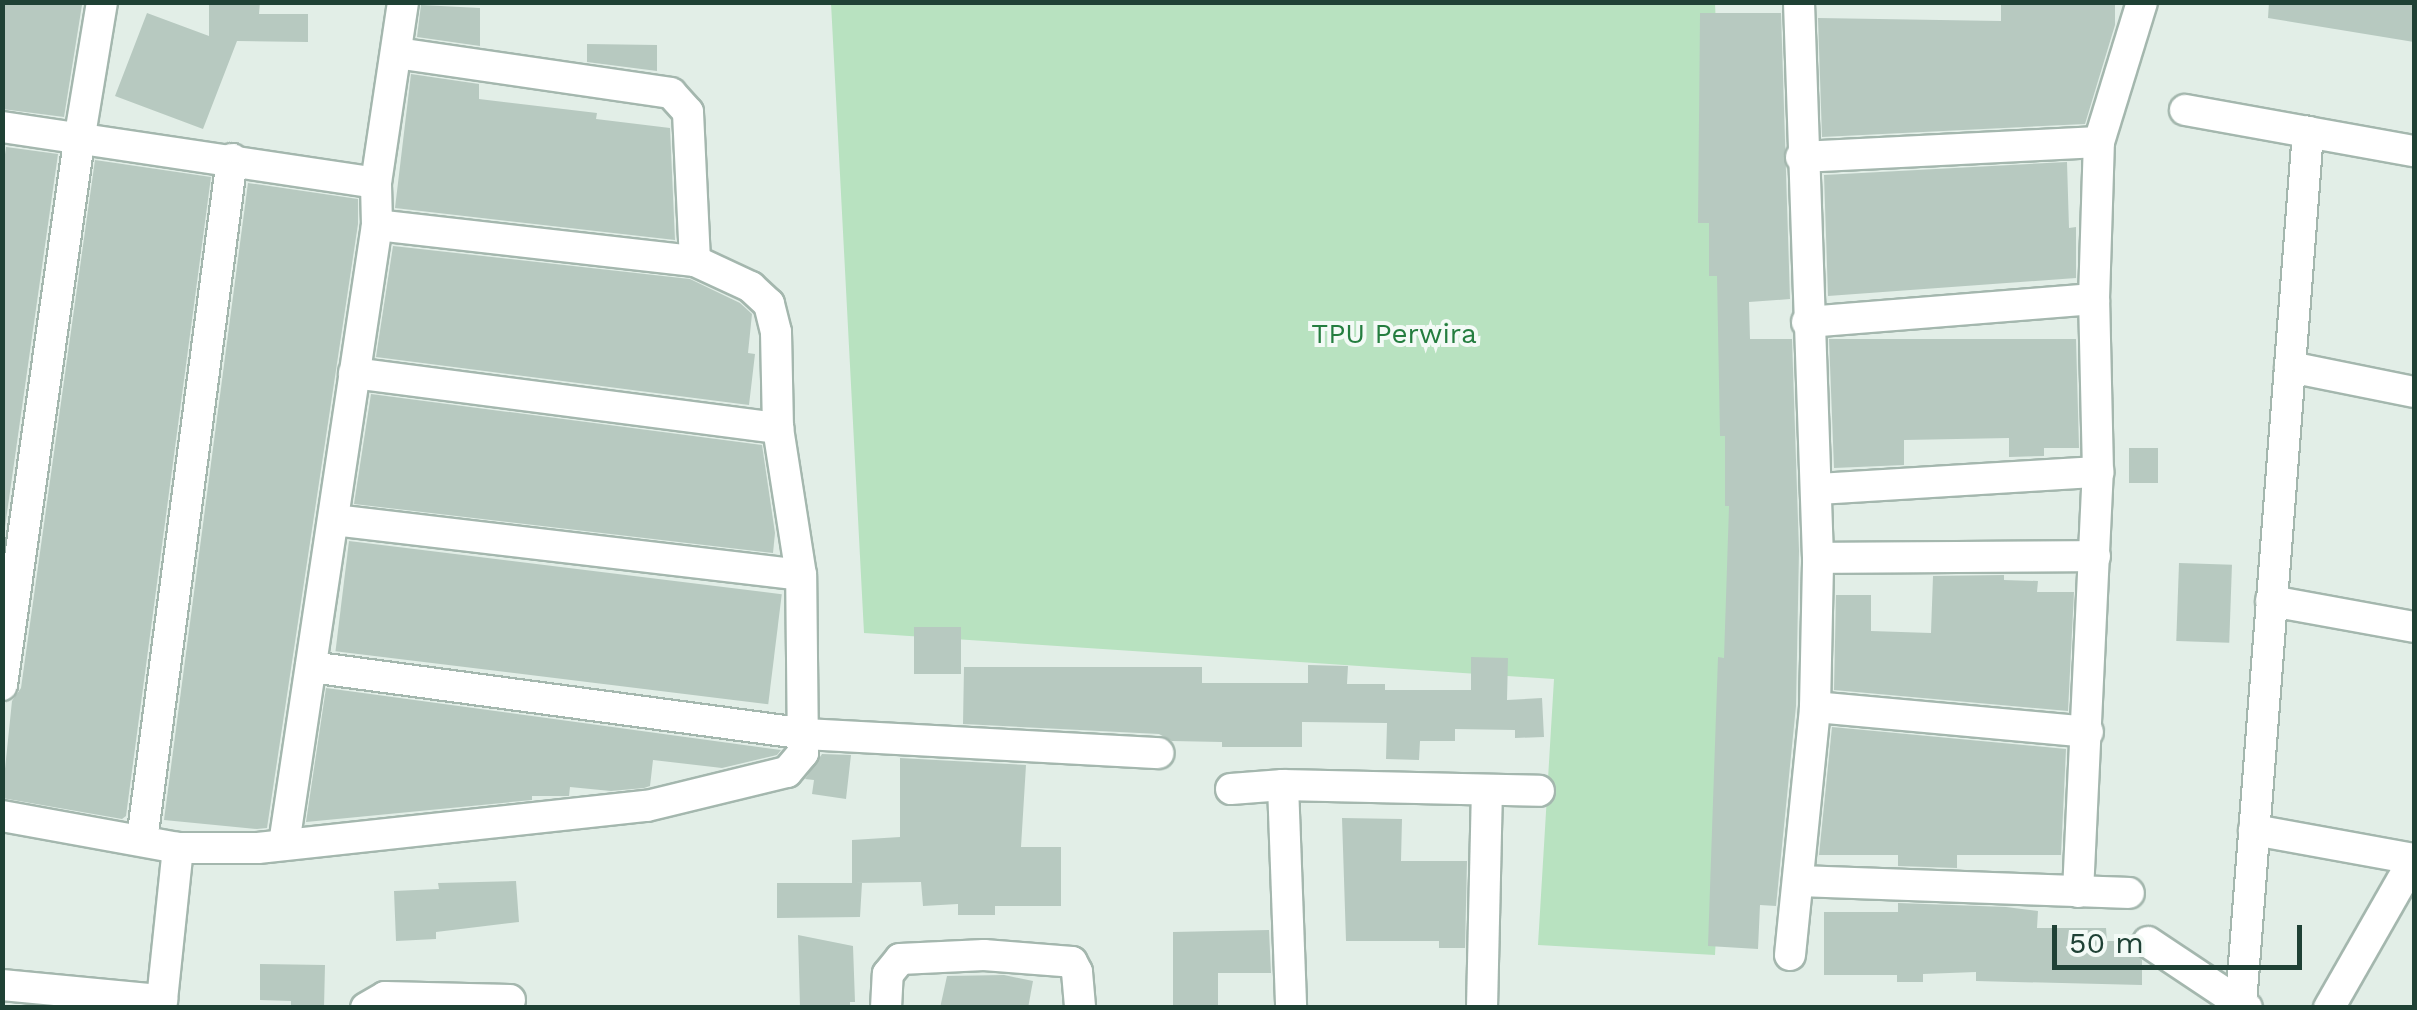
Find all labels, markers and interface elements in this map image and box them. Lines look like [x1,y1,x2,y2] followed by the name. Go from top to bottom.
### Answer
[1311,317,1477,351] park label: TPU Perwira
[2057,905,2307,967] scale bar
[2069,925,2144,960] text: 50 m

